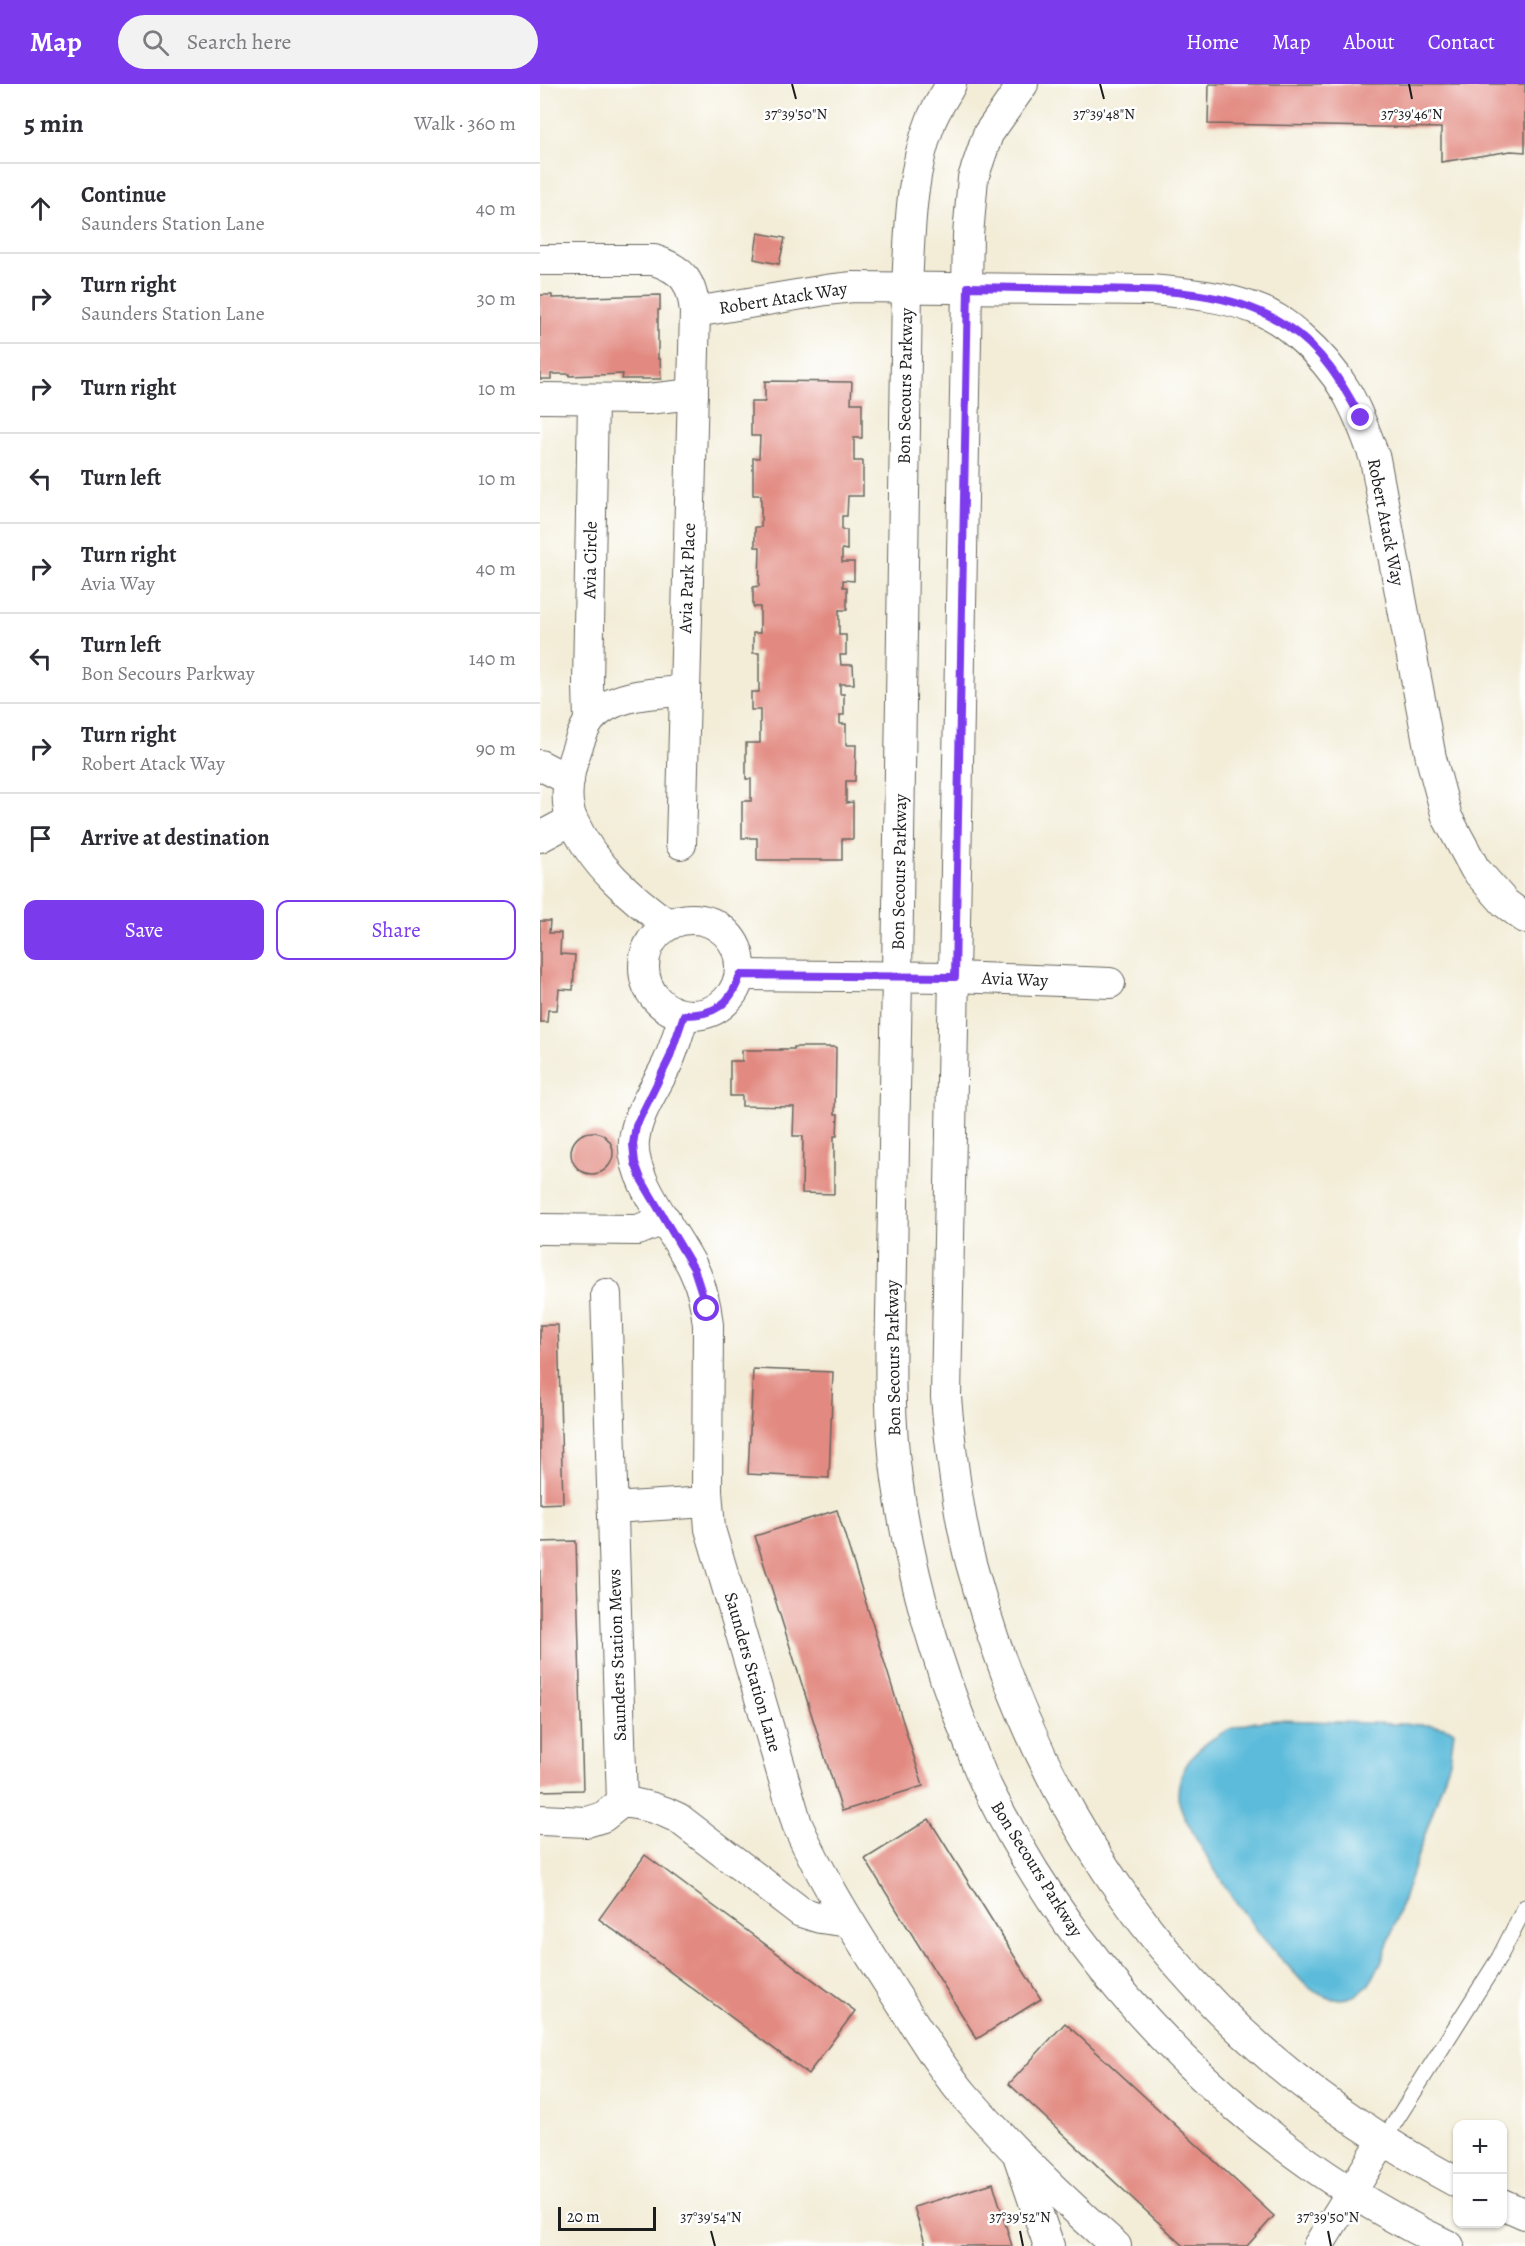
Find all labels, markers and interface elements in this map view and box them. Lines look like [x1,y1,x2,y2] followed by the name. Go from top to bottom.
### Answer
[118,15,538,69] search box
[30,23,82,61] text: Map
[139,26,172,59] icon: search
[187,27,291,57] text: Search here
[1186,28,1239,56] text: Home
[1272,28,1310,56] text: Map
[1343,28,1395,56] text: About
[1428,28,1495,56] text: Contact
[765,104,827,124] text: 37°39'50"N
[1073,104,1135,124] text: 37°39'48"N
[1381,104,1443,124] text: 37°39'46"N
[24,106,84,141] text: 5 min
[414,110,516,137] text: Walk · 360 m
[81,180,166,210] text: Continue
[24,192,57,225] icon: ahead
[476,195,516,222] text: 40 m
[81,210,265,237] text: Saunders Station Lane
[81,270,177,300] text: Turn right
[717,276,850,320] street label: Robert Atack Way
[24,282,57,315] icon: right
[476,285,516,312] text: 30 m
[81,300,265,327] text: Saunders Station Lane
[892,307,918,464] street label: Bon Secours Parkway
[24,372,57,405] icon: right
[81,373,177,403] text: Turn right
[478,375,516,402] text: 10 m
[1347,404,1373,430] route end
[1362,456,1410,589] street label: Robert Atack Way
[24,462,57,495] icon: left
[81,463,161,493] text: Turn left
[478,465,516,492] text: 10 m
[577,521,603,600] street label: Avia Circle
[673,522,701,635] street label: Avia Park Place
[81,540,177,570] text: Turn right
[24,552,57,585] icon: right
[476,555,516,582] text: 40 m
[81,570,155,597] text: Avia Way
[81,630,161,660] text: Turn left
[24,642,57,675] icon: left
[469,645,516,672] text: 140 m
[81,660,255,687] text: Bon Secours Parkway
[81,720,177,750] text: Turn right
[24,732,57,765] icon: right
[476,735,516,762] text: 90 m
[81,750,225,777] text: Robert Atack Way
[886,793,912,950] street label: Bon Secours Parkway
[24,822,57,855] icon: arrive
[81,823,270,853] text: Arrive at destination
[24,900,264,960] button: Save
[276,900,516,960] button: Share
[980,966,1050,992] street label: Avia Way
[880,1279,906,1436] street label: Bon Secours Parkway
[693,1295,719,1321] route start
[602,1568,632,1742] street label: Saunders Station Mews
[719,1589,787,1755] street label: Saunders Station Lane
[985,1796,1089,1942] street label: Bon Secours Parkway
[1453,2120,1507,2228] map controls
[1453,2120,1507,2174] button: +
[1453,2174,1507,2228] button: −
[558,2204,656,2232] scale bar
[567,2206,600,2228] text: 20 m
[680,2207,742,2227] text: 37°39'54"N
[989,2207,1051,2227] text: 37°39'52"N
[1297,2207,1359,2227] text: 37°39'50"N

